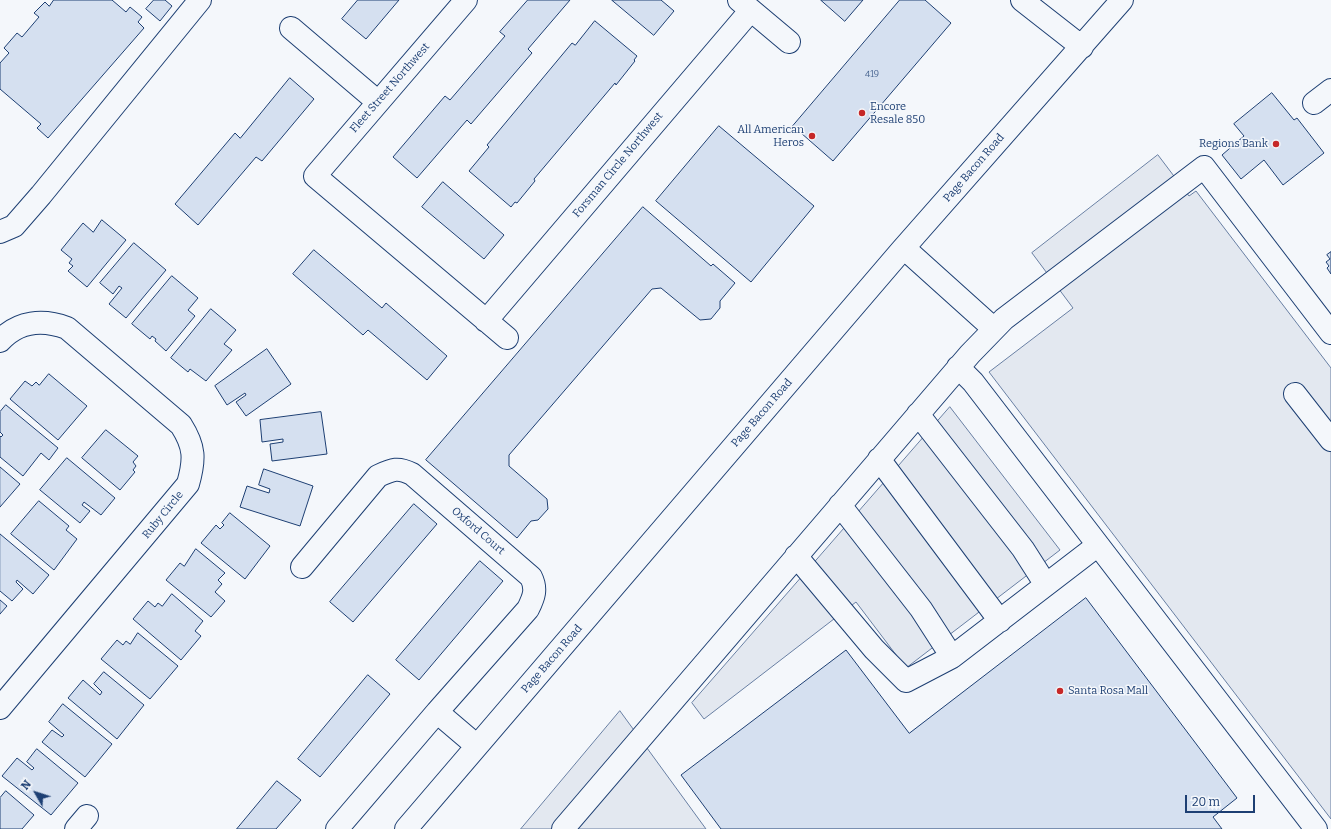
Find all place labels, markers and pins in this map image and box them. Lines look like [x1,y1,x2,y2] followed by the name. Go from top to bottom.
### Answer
[870,100,925,126] place label: Encore Resale 850
[857,108,867,118] marker: Encore Resale 850
[737,123,804,149] place label: All American Heros
[807,131,817,141] marker: All American Heros
[1199,137,1268,151] place label: Regions Bank
[1271,139,1281,149] marker: Regions Bank
[1068,684,1148,698] place label: Santa Rosa Mall
[1055,686,1065,696] marker: Santa Rosa Mall

